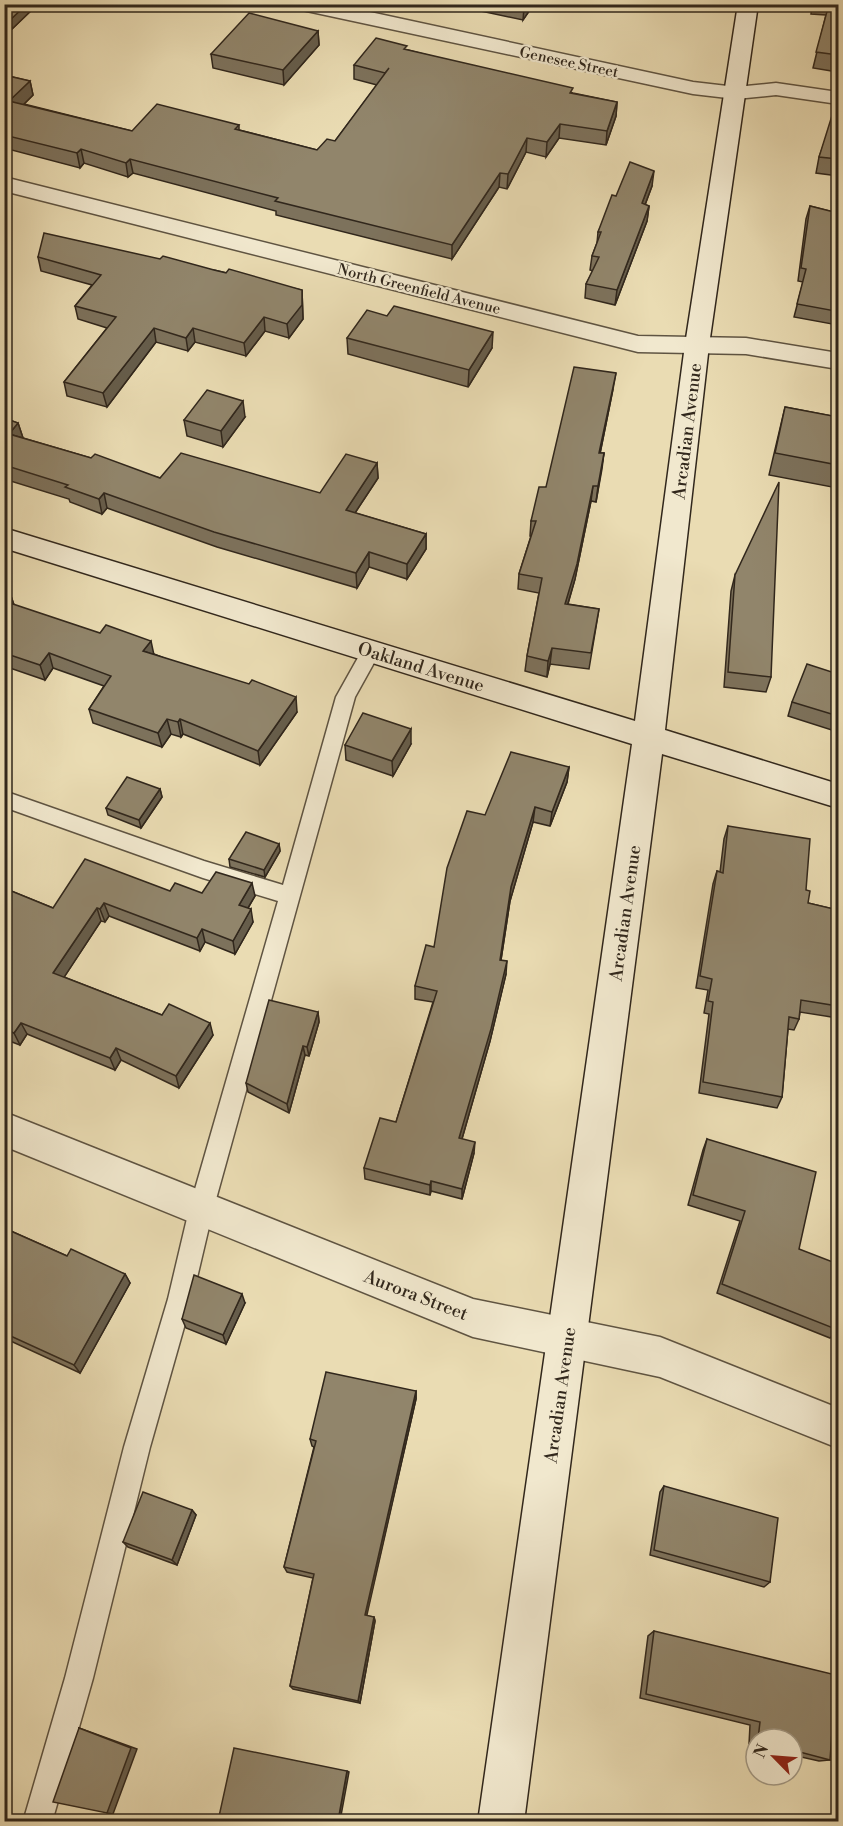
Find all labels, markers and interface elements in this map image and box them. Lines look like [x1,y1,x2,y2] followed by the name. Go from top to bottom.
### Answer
[518,43,621,82] street label: Genesee Street
[335,260,502,319] street label: North Greenfield Avenue
[668,362,707,502] street label: Arcadian Avenue
[355,637,487,698] street label: Oakland Avenue
[604,844,646,984] street label: Arcadian Avenue
[360,1265,472,1326] street label: Aurora Street
[539,1326,581,1466] street label: Arcadian Avenue
[744,1727,804,1787] north arrow
[750,1741,773,1761] text: N

